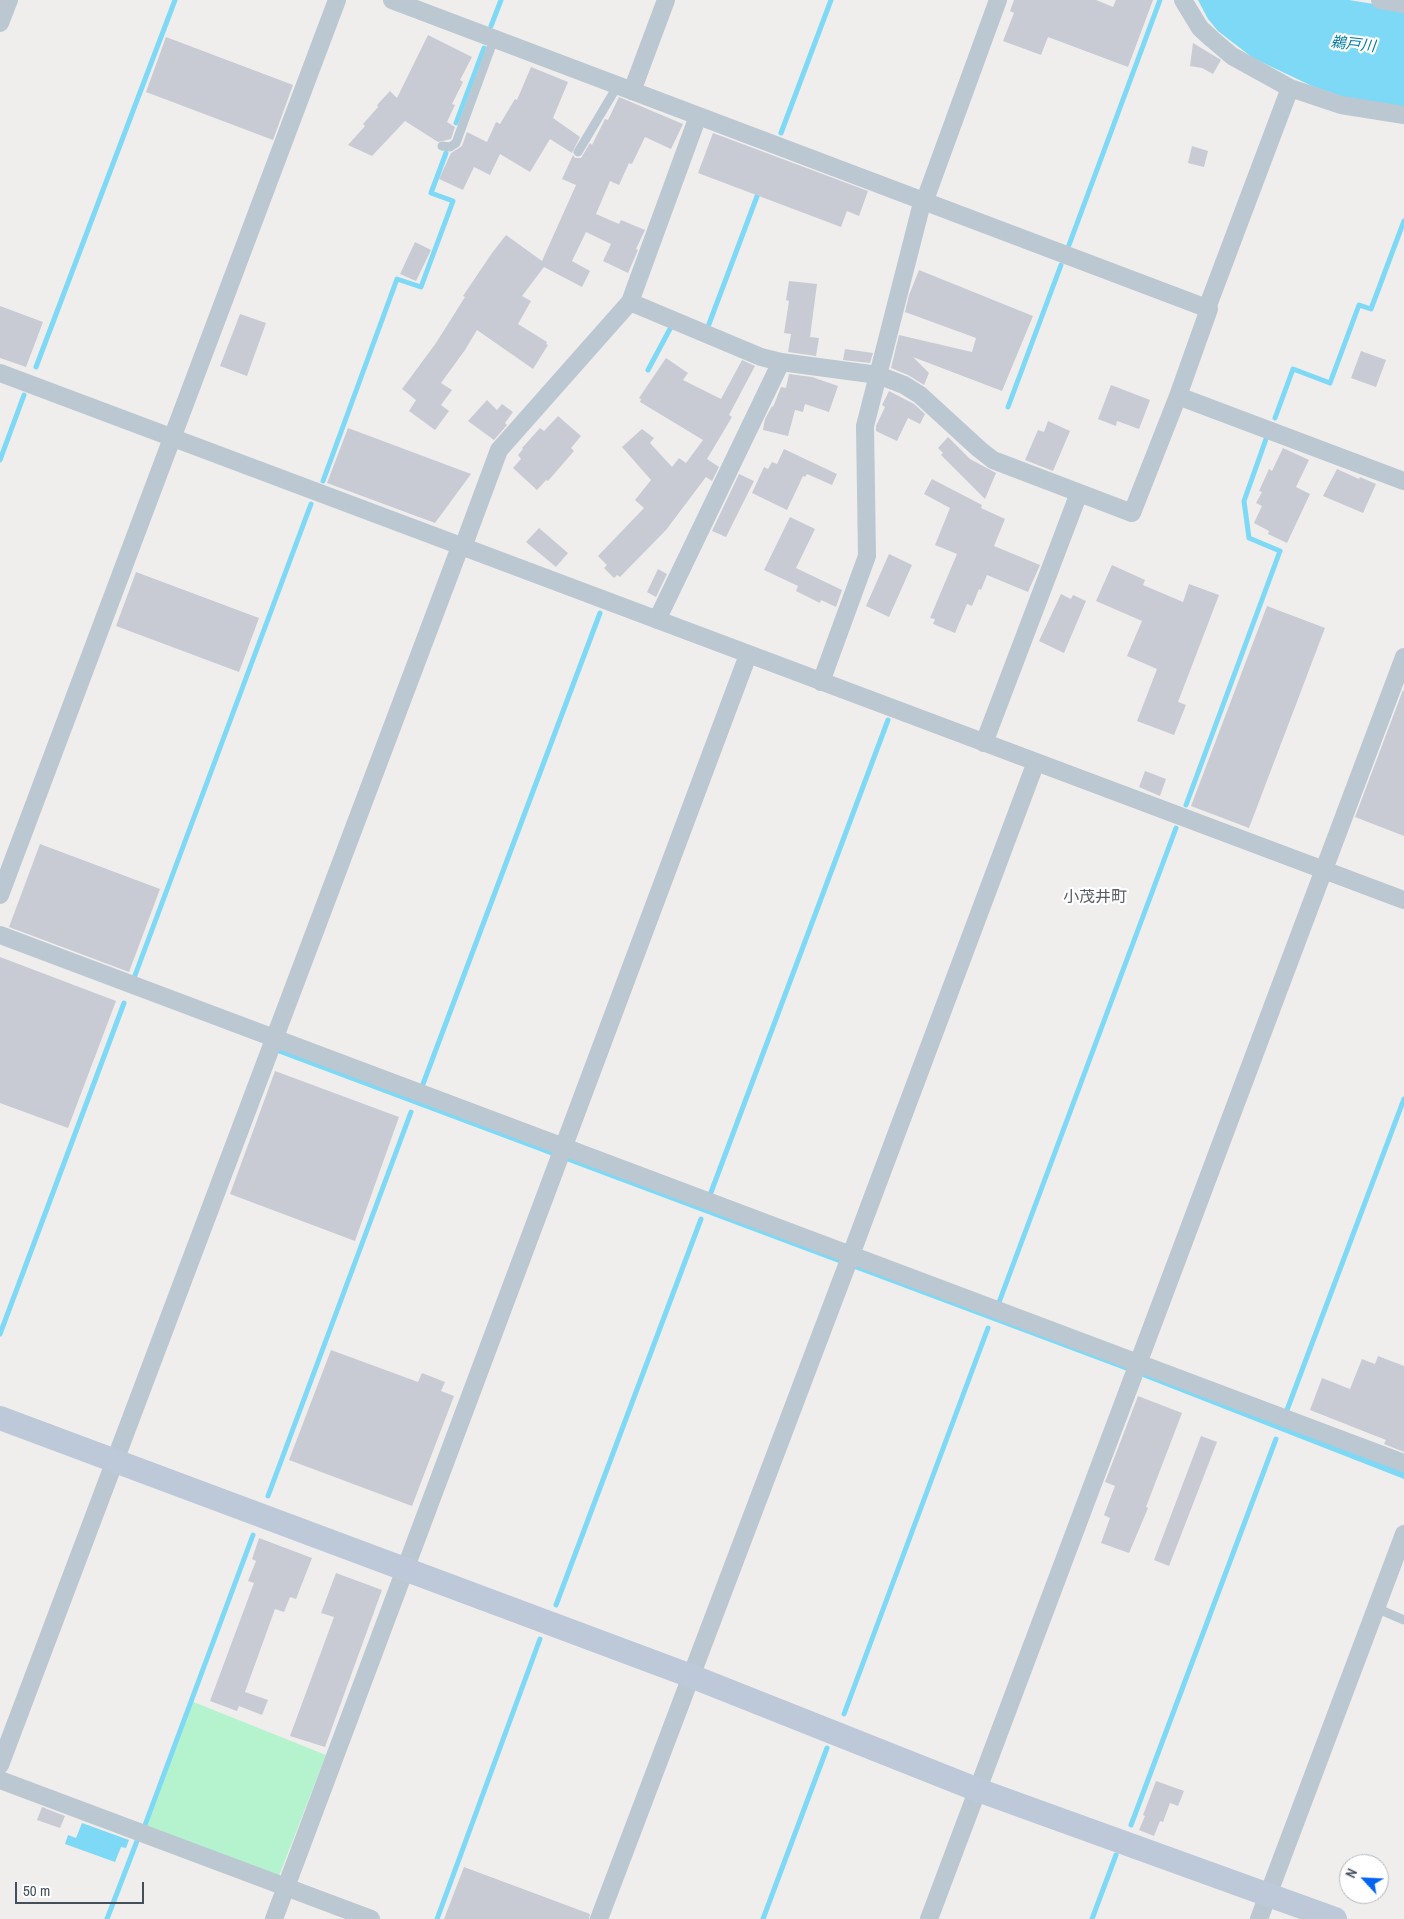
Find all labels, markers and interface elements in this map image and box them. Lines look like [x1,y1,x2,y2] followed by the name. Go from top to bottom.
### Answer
[1330,34,1376,56] water label: 鵜戸川
[1063,888,1127,908] district label: 小茂井町
[1339,1854,1389,1904] north arrow
[1341,1866,1361,1881] text: N
[18,1872,146,1904] scale bar
[23,1880,50,1901] text: 50 m

